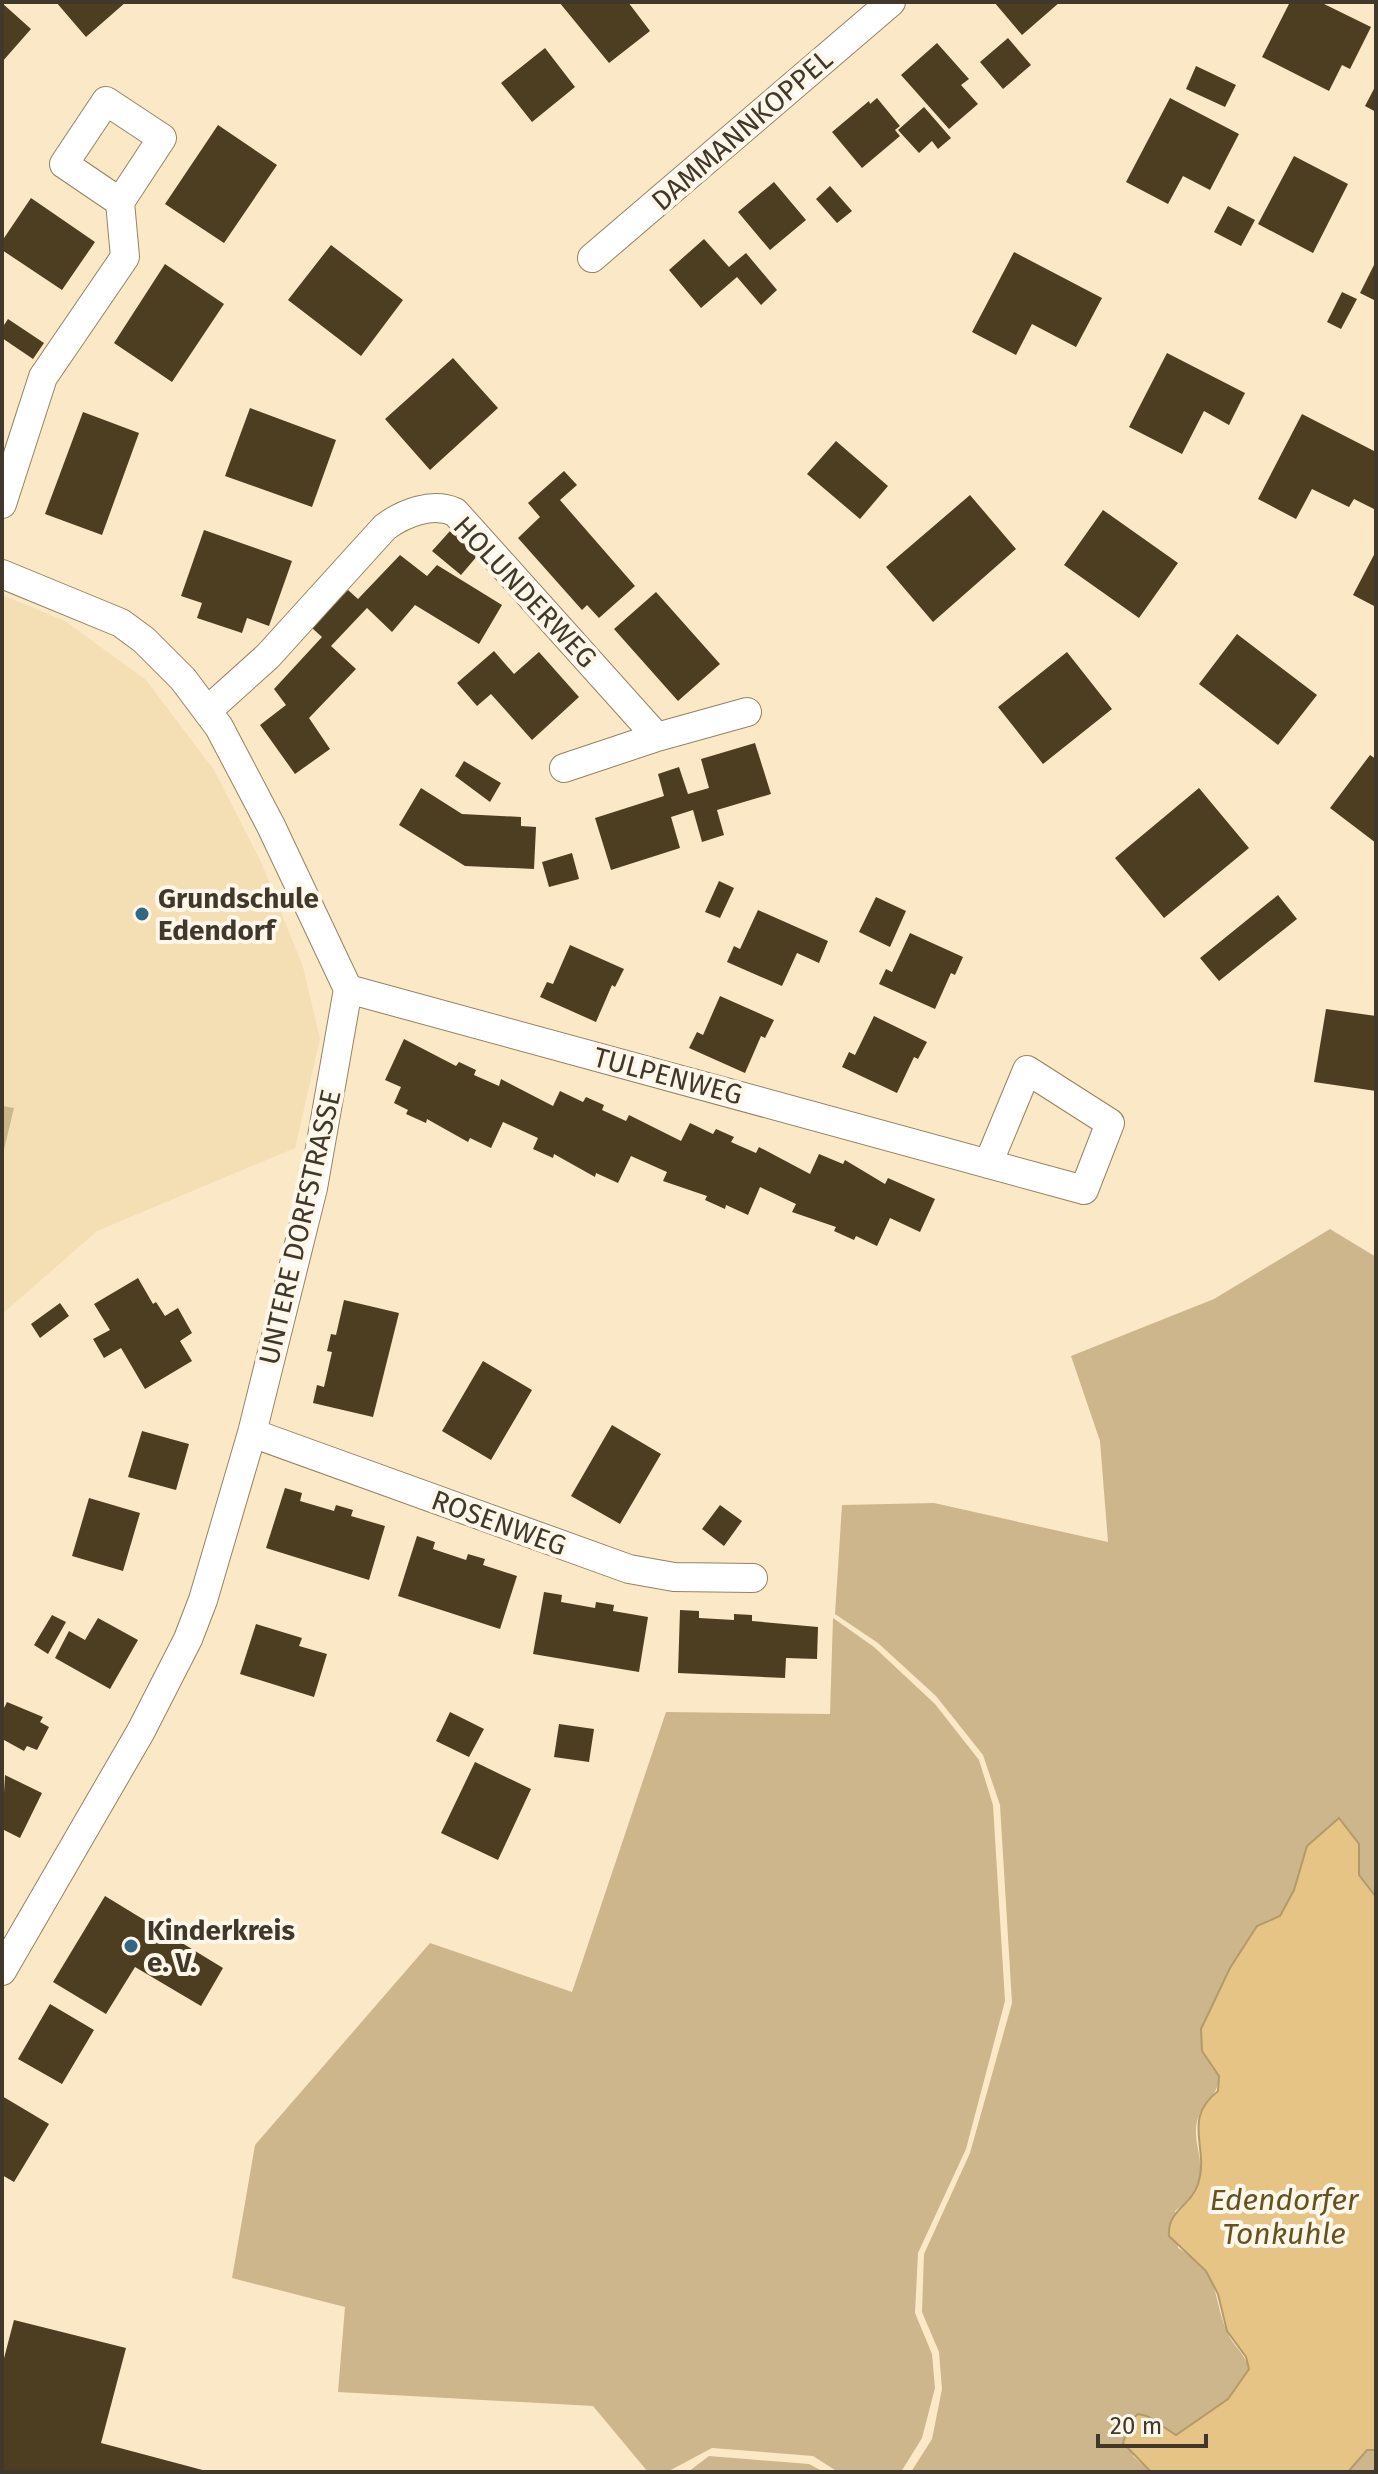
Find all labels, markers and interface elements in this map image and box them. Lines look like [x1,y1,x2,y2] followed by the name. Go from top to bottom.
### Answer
[645,43,839,217] street label: DAMMANNKOPPEL
[447,510,603,674] street label: HOLUNDERWEG
[158,882,319,947] place label: Grundschule Edendorf
[133,905,151,923] marker: Grundschule Edendorf
[590,1040,746,1112] street label: TULPENWEG
[252,1086,348,1368] street label: UNTERE DORFSTRASSE
[427,1483,571,1563] street label: ROSENWEG
[147,1914,295,1979] place label: Kinderkreis e. V.
[122,1937,140,1955] marker: Kinderkreis e. V.
[1210,2182,1360,2252] water label: Edendorfer Tonkuhle
[1098,2398,1206,2448] scale bar
[1110,2412,1162,2440] text: 20 m

